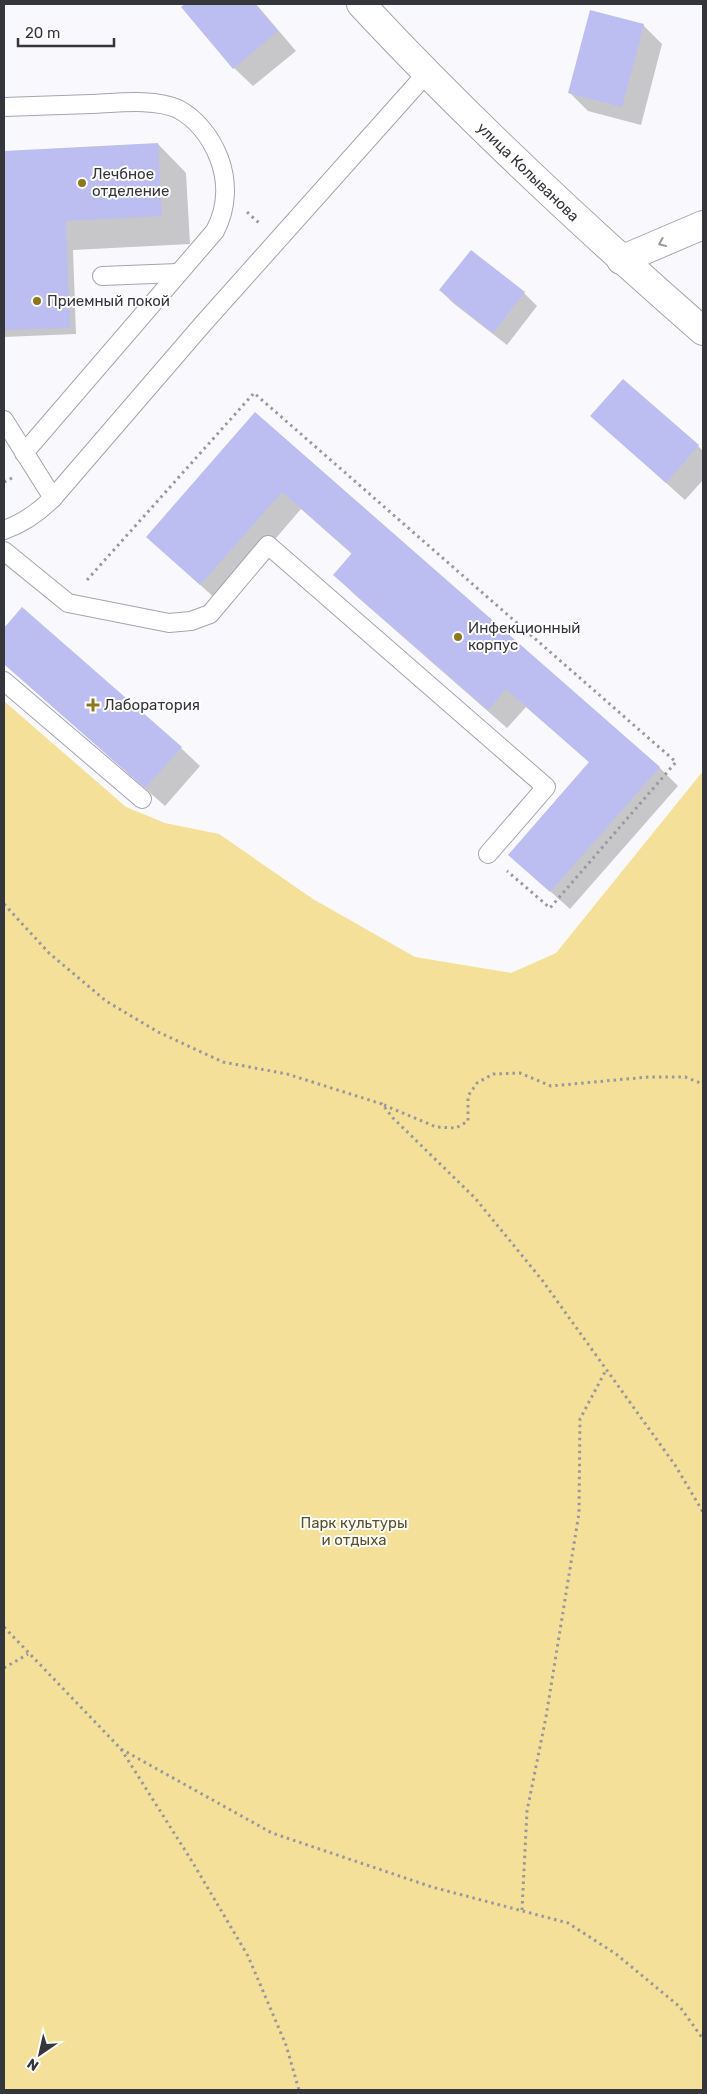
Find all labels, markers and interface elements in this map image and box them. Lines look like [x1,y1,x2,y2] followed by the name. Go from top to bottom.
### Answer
[18,15,114,47] scale bar
[25,24,60,42] text: 20 m
[473,119,583,225] street label: улица Колыванова
[92,165,169,200] place label: Лечбное отделение
[76,177,88,189] marker: Лечбное отделение
[658,236,667,247] one-way arrow
[47,292,170,310] place label: Приемный покой
[31,295,43,307] marker: Приемный покой
[468,619,581,654] place label: Инфекционный корпус
[452,631,464,643] marker: Инфекционный корпус
[104,696,200,714] place label: Лаборатория
[86,698,100,712] marker: Лаборатория
[300,1514,408,1549] park label: Парк культуры и отдыха
[15,2029,65,2079] north arrow
[24,2054,42,2074] text: N

